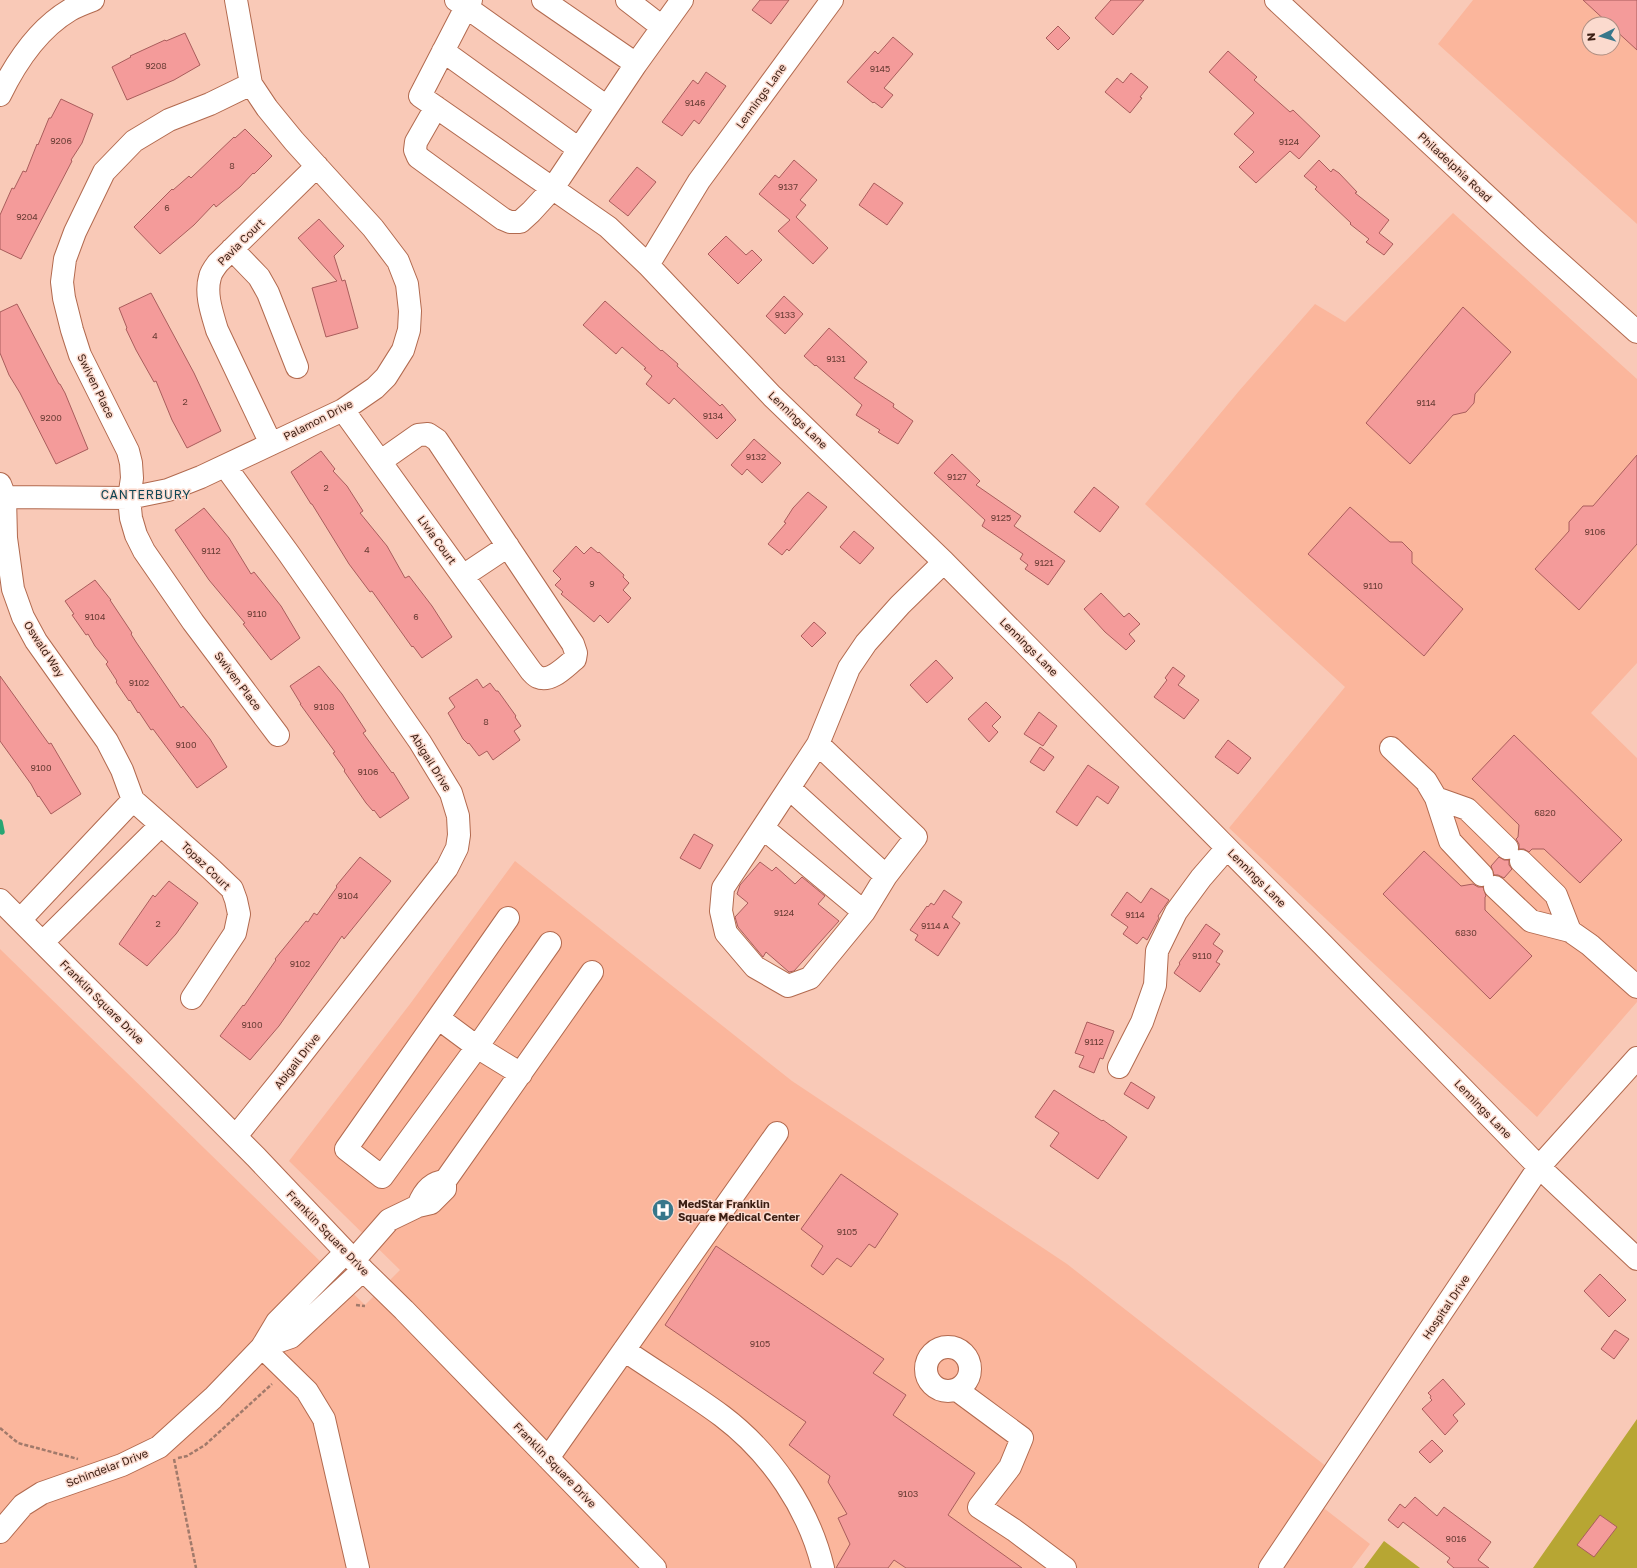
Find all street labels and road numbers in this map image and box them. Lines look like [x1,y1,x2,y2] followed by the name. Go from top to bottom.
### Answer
[733,61,788,131] street label: Lennings Lane
[1416,129,1495,204] street label: Philadelphia Road
[215,216,267,268] street label: Pavia Court
[75,352,118,420] street label: Swiven Place
[766,388,831,451] street label: Lennings Lane
[281,396,355,443] street label: Palamon Drive
[415,513,459,567] street label: Livia Court
[998,615,1061,678] street label: Lennings Lane
[22,618,67,679] street label: Oswald Way
[212,649,265,713] street label: Swiven Place
[408,730,455,793] street label: Abigail Drive
[179,839,234,892] street label: Topaz Court
[1226,846,1289,909] street label: Lennings Lane
[58,957,147,1046] street label: Franklin Square Drive
[271,1030,322,1091] street label: Abigail Drive
[1452,1076,1515,1141] street label: Lennings Lane
[284,1187,372,1278] street label: Franklin Square Drive
[1419,1272,1472,1341] street label: Hospital Drive
[511,1419,599,1510] street label: Franklin Square Drive
[64,1446,150,1489] street label: Schindelar Drive

